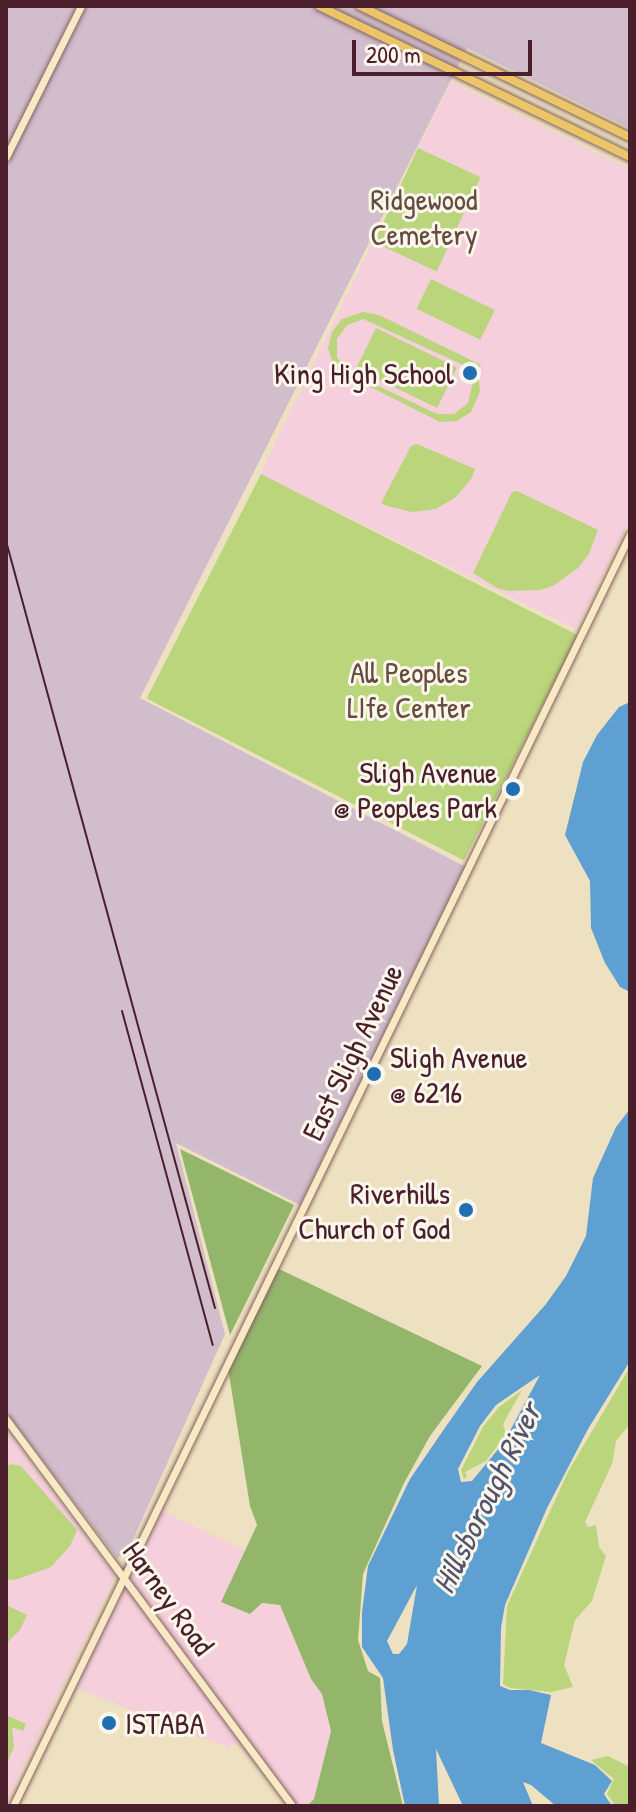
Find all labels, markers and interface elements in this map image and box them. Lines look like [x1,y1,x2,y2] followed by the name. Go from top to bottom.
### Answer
[356,24,536,74] scale bar
[366,38,421,70] text: 200 m
[370,181,478,252] park label: Ridgewood Cemetery
[274,355,454,391] place label: King High School
[461,364,479,382] marker: King High School
[347,654,471,724] park label: All Peoples LIfe Center
[334,754,497,824] place label: Sligh Avenue @ Peoples Park
[504,780,522,798] marker: Sligh Avenue @ Peoples Park
[294,958,410,1146] street label: East Sligh Avenue
[390,1039,527,1110] place label: Sligh Avenue @ 6216
[365,1065,383,1083] marker: Sligh Avenue @ 6216
[298,1175,450,1246] place label: Riverhills Church of God
[457,1201,475,1219] marker: Riverhills Church of God
[424,1397,550,1599] water label: Hillsborough River
[116,1534,222,1662] street label: Harney Road
[125,1705,204,1741] place label: ISTABA
[100,1714,118,1732] marker: ISTABA

